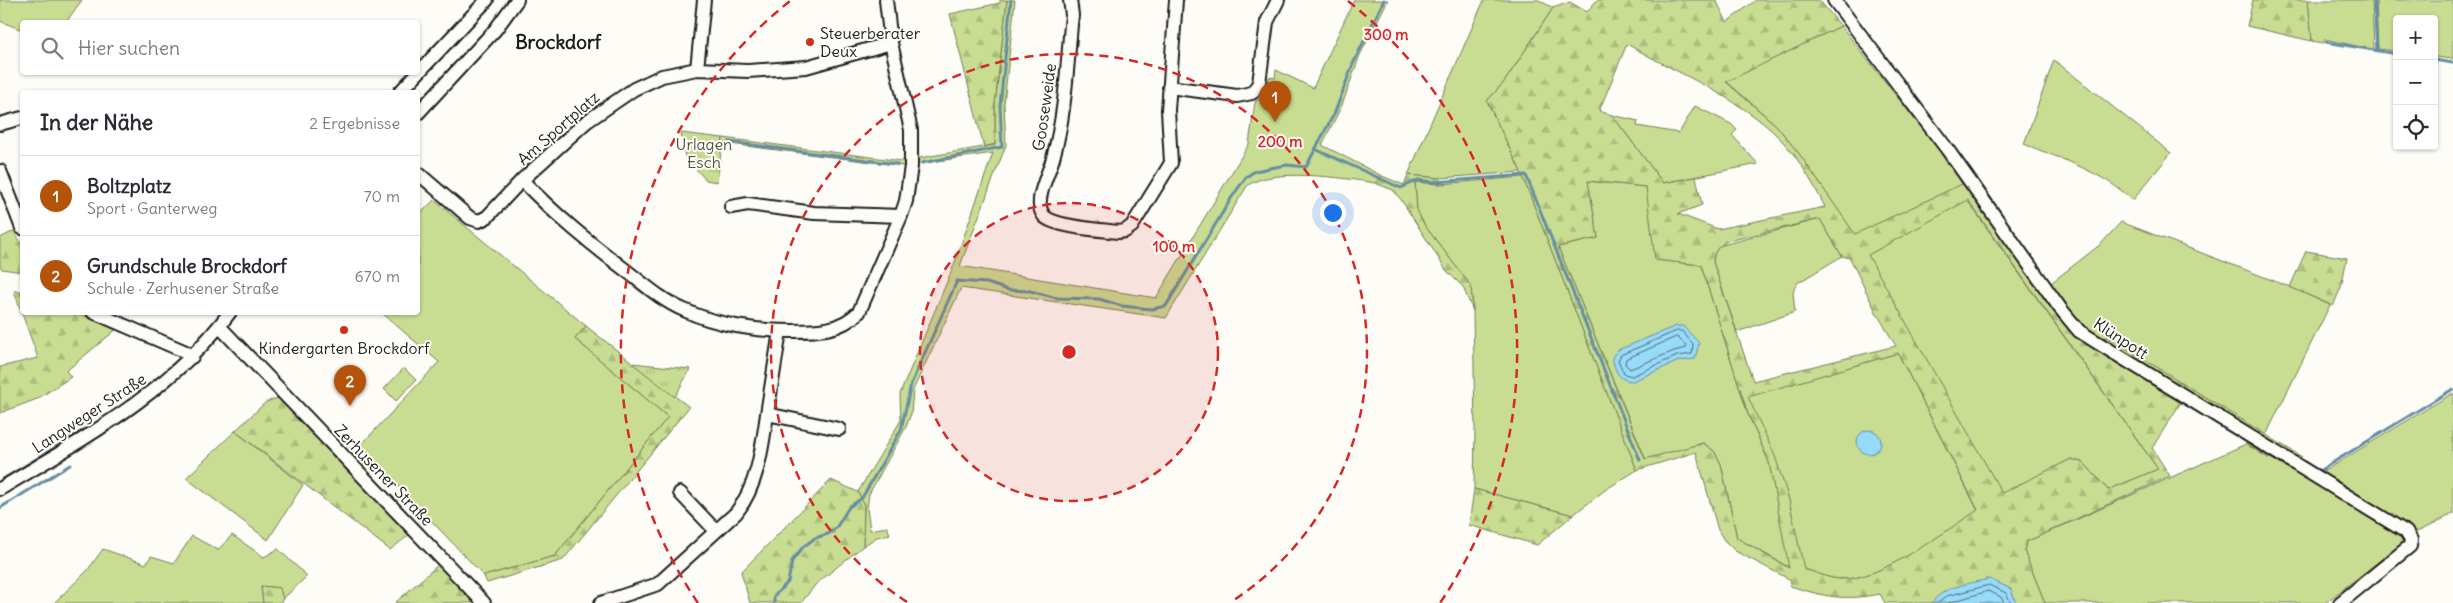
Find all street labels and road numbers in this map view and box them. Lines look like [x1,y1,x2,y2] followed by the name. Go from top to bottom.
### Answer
[1028,62,1060,152] street label: Gooseweide
[513,87,603,169] street label: Am Sportplatz
[2090,313,2152,363] street label: Klünpott
[28,369,150,457] street label: Langweger Straße
[331,420,437,530] street label: Zerhusener Straße

